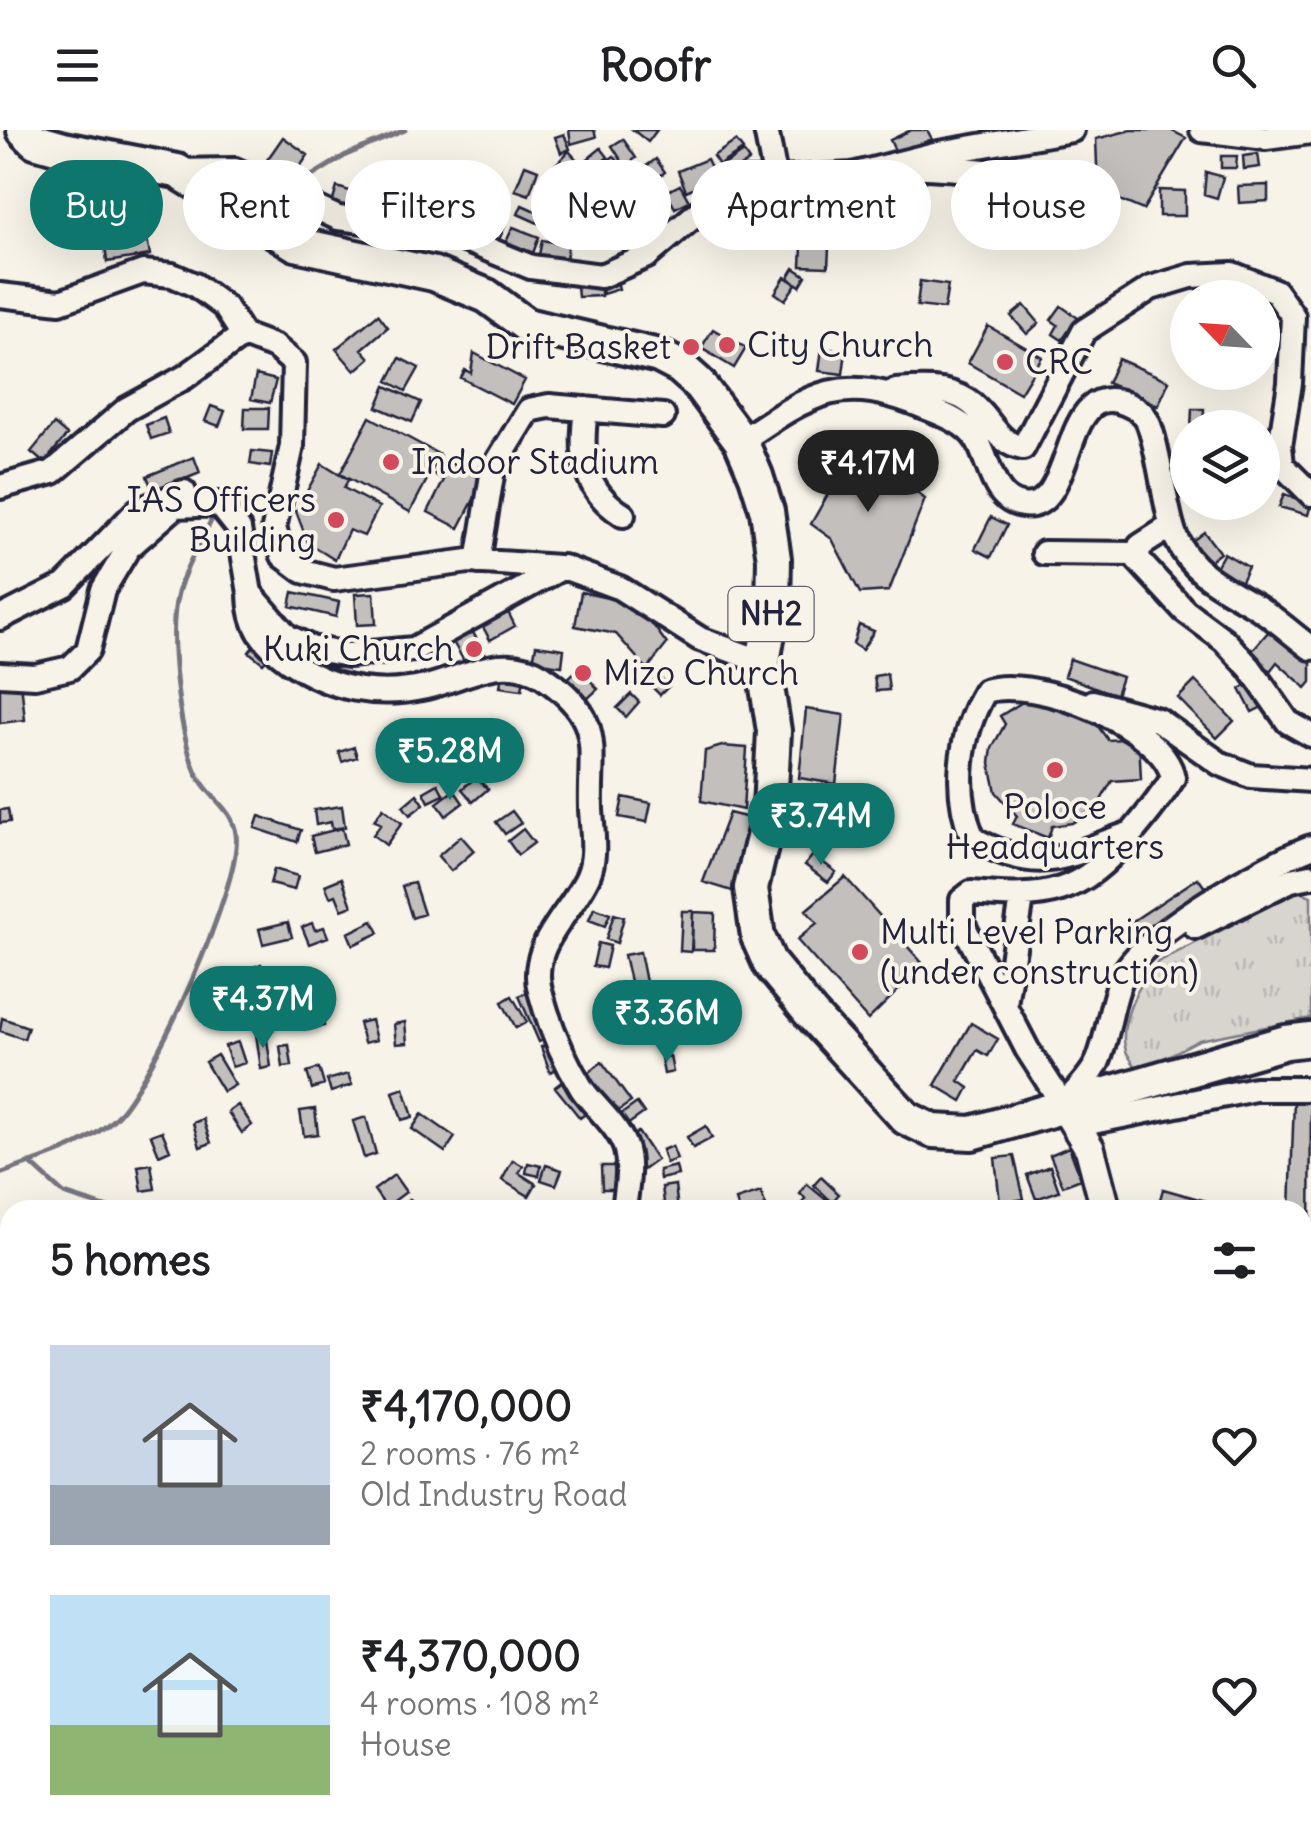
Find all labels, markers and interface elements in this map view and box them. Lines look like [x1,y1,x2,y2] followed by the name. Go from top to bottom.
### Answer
[600,37,711,93] text: Roofr
[50,38,105,93] icon: menu
[1206,38,1261,93] icon: search
[30,160,163,250] chip: Buy
[183,160,325,250] chip: Rent
[345,160,511,250] chip: Filters
[531,160,671,250] chip: New
[691,160,931,250] chip: Apartment
[951,160,1121,250] chip: House
[1170,280,1280,390] north arrow
[1170,280,1280,520] map controls
[747,322,933,366] place label: City Church
[485,324,671,368] place label: Drift Basket
[716,334,738,356] marker: City Church
[680,336,702,358] marker: Drift Basket
[1025,339,1093,383] place label: CRC
[994,351,1016,373] marker: CRC
[1170,410,1280,520] button: layers
[787,430,949,515] pin: ₹4.17M
[411,439,659,483] place label: Indoor Stadium
[820,442,916,483] text: ₹4.17M
[380,451,402,473] marker: Indoor Stadium
[126,477,316,561] place label: IAS Officers Building
[325,509,347,531] marker: IAS Officers Building
[728,587,814,641] road number: NH2
[263,626,454,670] place label: Kuki Church
[463,638,485,660] marker: Kuki Church
[603,650,799,694] place label: Mizo Church
[572,662,594,684] marker: Mizo Church
[369,718,531,803] pin: ₹5.28M
[397,730,503,771] text: ₹5.28M
[1044,759,1066,781] marker: Poloce Headquarters
[740,783,902,868] pin: ₹3.74M
[946,784,1164,868] place label: Poloce Headquarters
[770,795,872,836] text: ₹3.74M
[880,909,1199,993] place label: Multi Level Parking (under construction)
[849,941,871,963] marker: Multi Level Parking (under construction)
[182,966,344,1051] pin: ₹4.37M
[211,978,315,1019] text: ₹4.37M
[586,980,748,1065] pin: ₹3.36M
[614,992,720,1033] text: ₹3.36M
[1207,1233,1262,1288] icon: filters
[50,1234,211,1286] text: 5 homes
[360,1380,572,1432] text: ₹4,170,000
[130,1385,250,1505] icon: home
[1207,1418,1262,1473] icon: heart
[360,1433,580,1474] text: 2 rooms · 76 m²
[360,1474,627,1515] text: Old Industry Road
[360,1630,581,1682] text: ₹4,370,000
[130,1635,250,1755] icon: home
[1207,1668,1262,1723] icon: heart
[360,1683,600,1724] text: 4 rooms · 108 m²
[360,1724,451,1765] text: House

